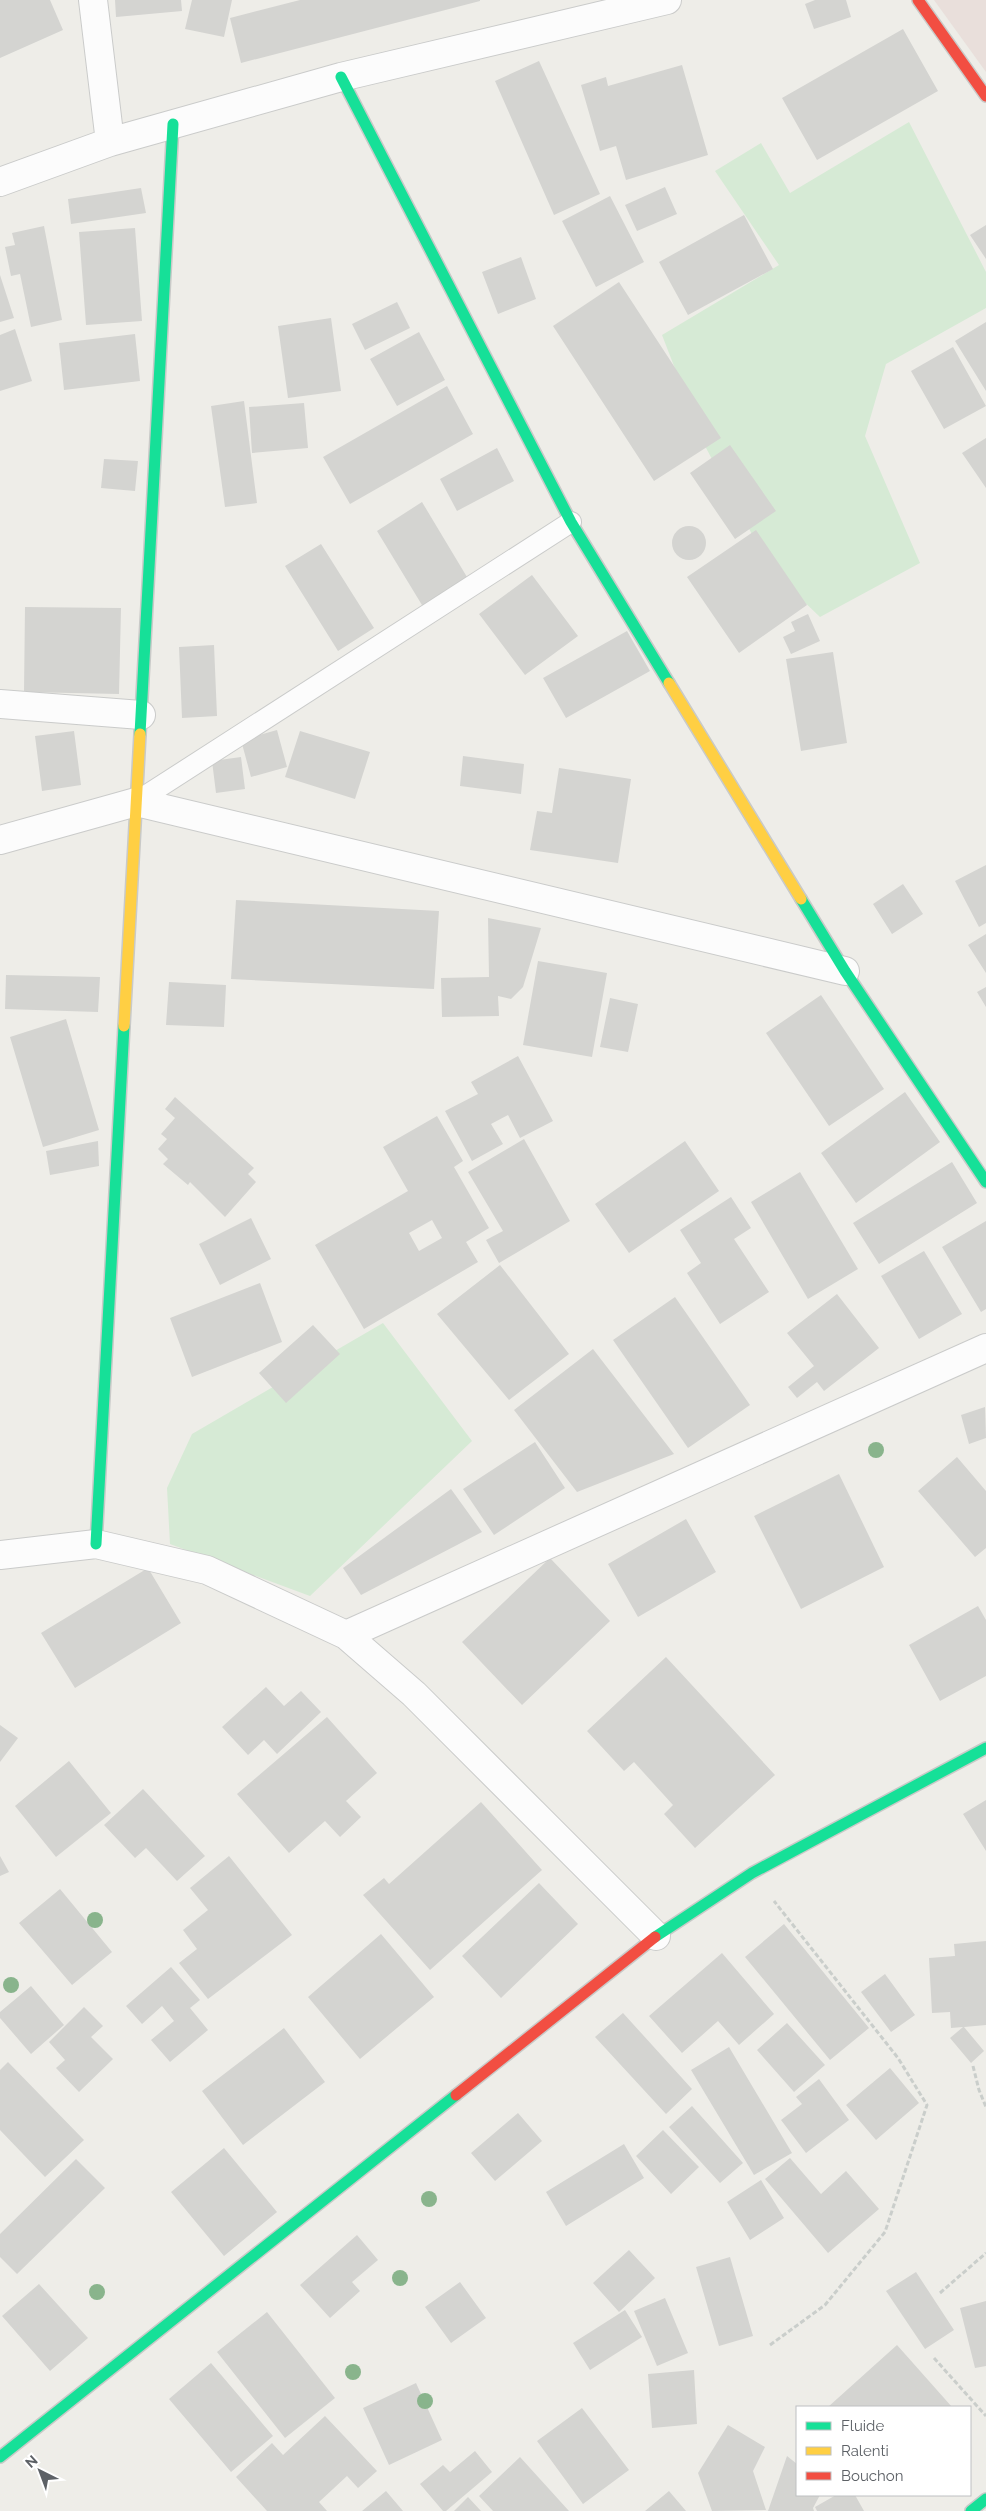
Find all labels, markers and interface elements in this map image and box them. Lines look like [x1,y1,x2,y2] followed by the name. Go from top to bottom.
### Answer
[796,2406,971,2496] legend
[841,2417,884,2435] text: Fluide
[841,2442,889,2460] text: Ralenti
[15,2446,65,2496] north arrow
[22,2452,41,2471] text: N
[841,2467,903,2485] text: Bouchon

